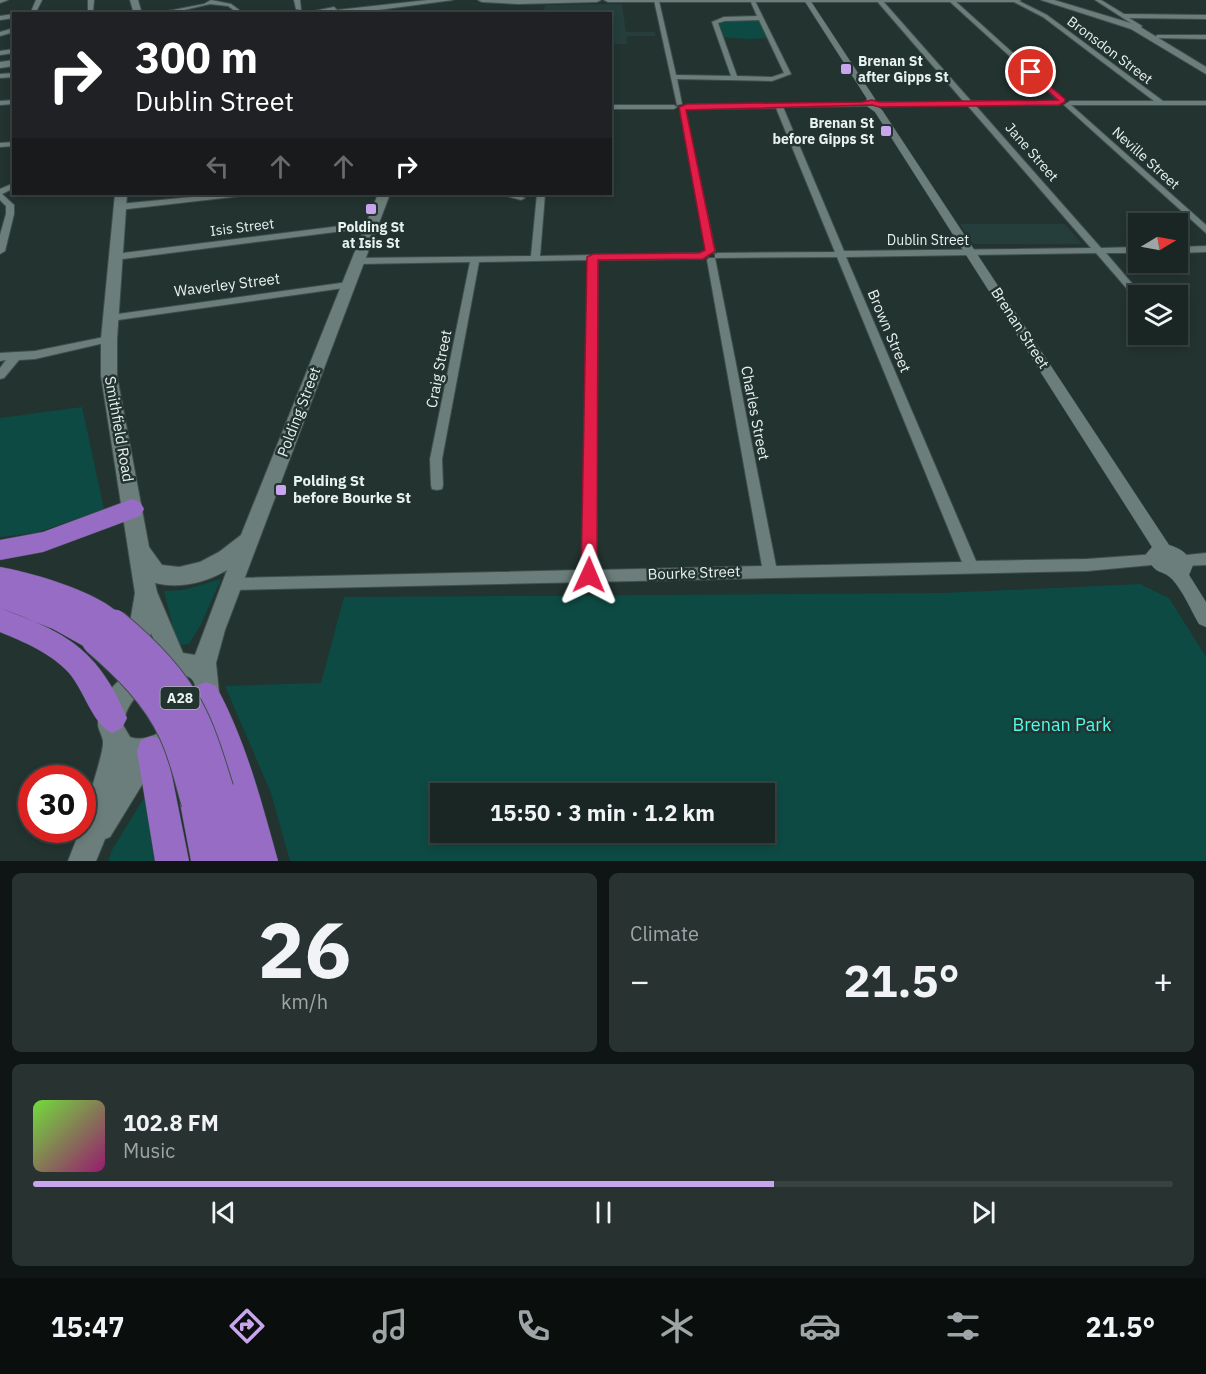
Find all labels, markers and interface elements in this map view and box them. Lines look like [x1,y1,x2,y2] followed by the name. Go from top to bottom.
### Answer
[1064,12,1156,88] street label: Bronsdon Street
[135,30,258,85] text: 300 m
[36,36,114,114] icon: right
[1005,46,1056,97] pin
[858,52,949,86] place label: Brenan St after Gipps St
[1014,55,1047,88] icon: arrive
[839,62,853,76] marker: Brenan St after Gipps St
[135,83,294,118] text: Dublin Street
[772,114,874,148] place label: Brenan St before Gipps St
[1002,119,1062,185] street label: Jane Street
[1108,123,1184,193] street label: Neville Street
[879,124,893,138] marker: Brenan St before Gipps St
[201,150,234,183] icon: left
[264,150,297,183] icon: ahead
[327,150,360,183] icon: ahead
[390,150,423,183] icon: right
[364,202,378,216] marker: Polding St at Isis St
[1128,213,1188,273] north arrow
[1128,213,1188,345] map controls
[209,214,275,240] street label: Isis Street
[338,218,404,252] place label: Polding St at Isis St
[887,231,969,249] street label: Dublin Street
[173,269,281,300] street label: Waverley Street
[987,283,1054,372] street label: Brenan Street
[1128,285,1188,345] button: layers
[863,286,915,375] street label: Brown Street
[422,328,455,410] street label: Craig Street
[273,364,324,460] street label: Polding Street
[737,364,774,462] street label: Charles Street
[101,375,138,483] street label: Smithfield Road
[293,471,411,507] place label: Polding St before Bourke St
[274,483,288,497] marker: Polding St before Bourke St
[557,543,621,607] position arrow
[647,561,741,584] street label: Bourke Street
[160,687,200,709] road number: A28
[1013,713,1112,736] park label: Brenan Park
[18,765,96,843] speed limit sign: 30
[490,798,715,827] text: 15:50 · 3 min · 1.2 km
[258,898,351,999] text: 26
[630,920,699,947] text: Climate
[843,951,960,1009] text: 21.5°
[630,959,650,1002] text: −
[1153,959,1173,1002] text: +
[281,988,328,1015] text: km/h
[123,1108,219,1137] text: 102.8 FM
[123,1137,175,1164] text: Music
[207,1196,240,1229] icon: previous
[587,1196,620,1229] icon: pause
[967,1196,1000,1229] icon: next
[226,1305,268,1347] icon: directions
[369,1305,411,1347] icon: music
[512,1305,554,1347] icon: phone
[656,1305,698,1347] icon: climate
[799,1305,841,1347] icon: car
[942,1305,984,1347] icon: filters
[51,1309,124,1344] text: 15:47
[1086,1309,1155,1344] text: 21.5°

